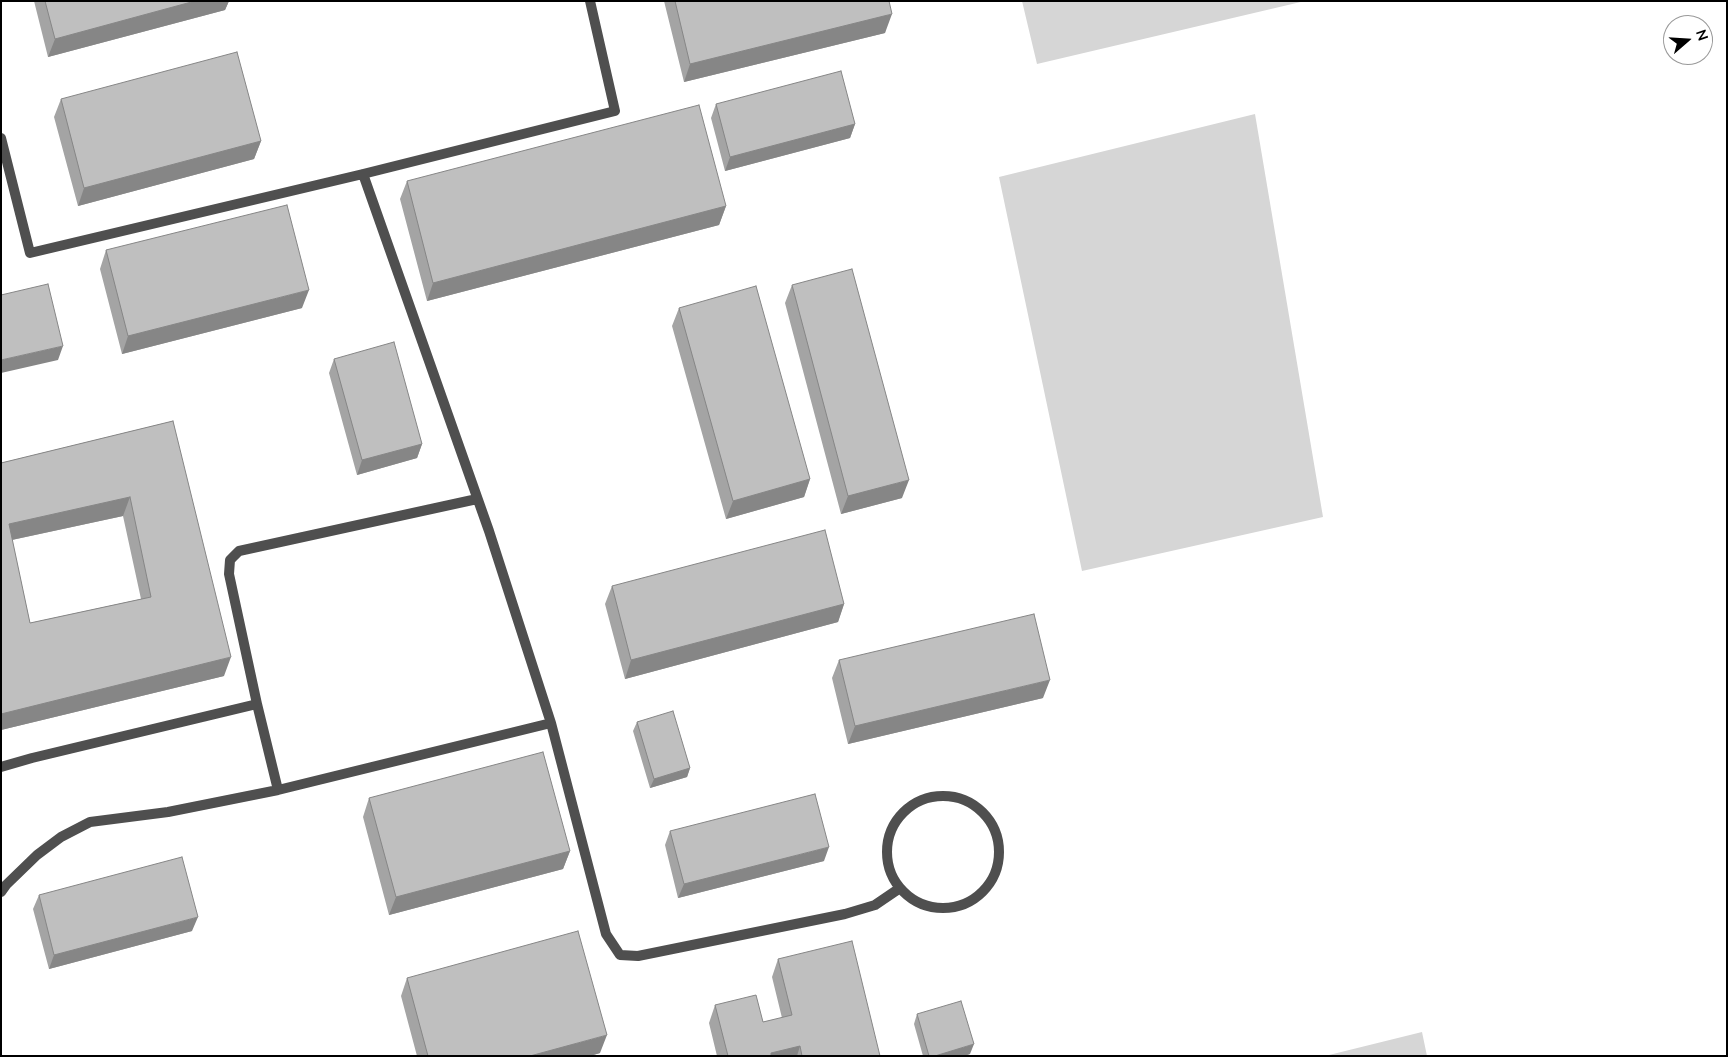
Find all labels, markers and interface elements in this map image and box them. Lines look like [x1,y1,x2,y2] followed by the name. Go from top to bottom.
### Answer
[1663,15,1713,65] north arrow
[1691,27,1712,43] text: N

